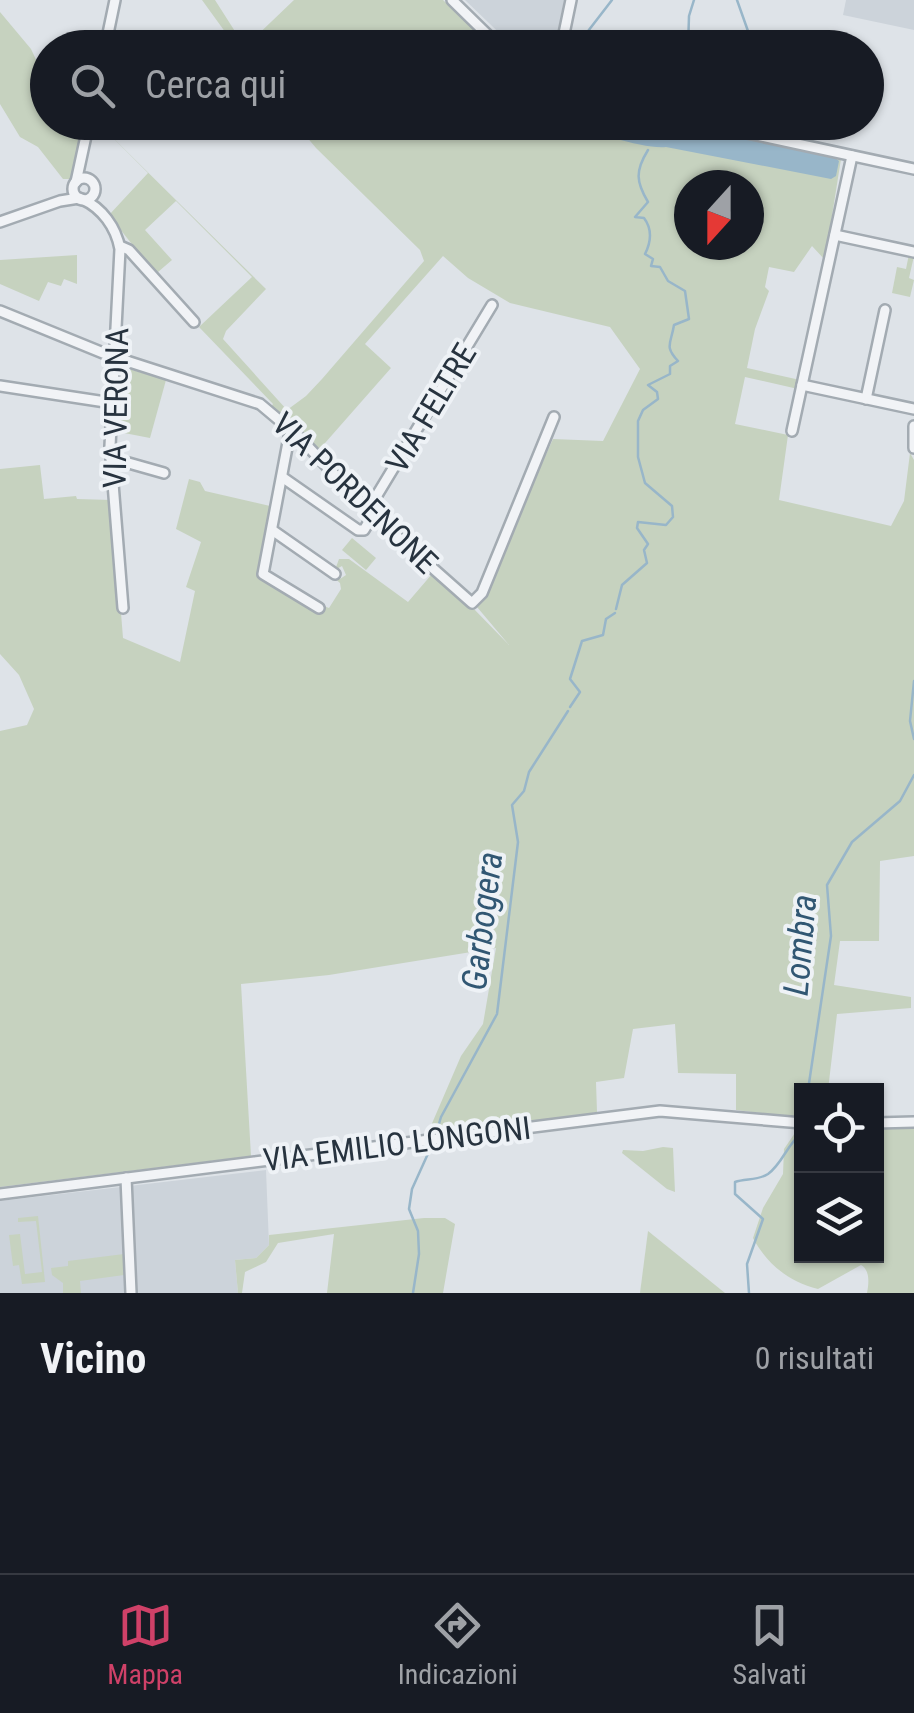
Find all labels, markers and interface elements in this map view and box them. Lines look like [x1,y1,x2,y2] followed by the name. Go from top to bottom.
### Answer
[30,30,884,140] search box
[65,58,120,113] icon: search
[145,63,286,107] text: Cerca qui
[674,170,764,260] north arrow
[96,327,136,489] street label: VIA VERONA
[378,337,484,479] street label: VIA FELTRE
[264,405,446,581] street label: VIA PORDENONE
[454,850,511,993] water label: Garbogera
[776,893,825,997] water label: Lombra
[794,1083,884,1263] map controls
[794,1083,884,1173] button: locate
[261,1109,533,1179] street label: VIA EMILIO LONGONI
[794,1173,884,1263] button: layers
[40,1334,146,1383] text: Vicino
[755,1339,874,1377] text: 0 risultati
[107,1598,183,1691] tab: Mappa
[398,1598,518,1691] tab: Indicazioni
[732,1598,807,1691] tab: Salvati

